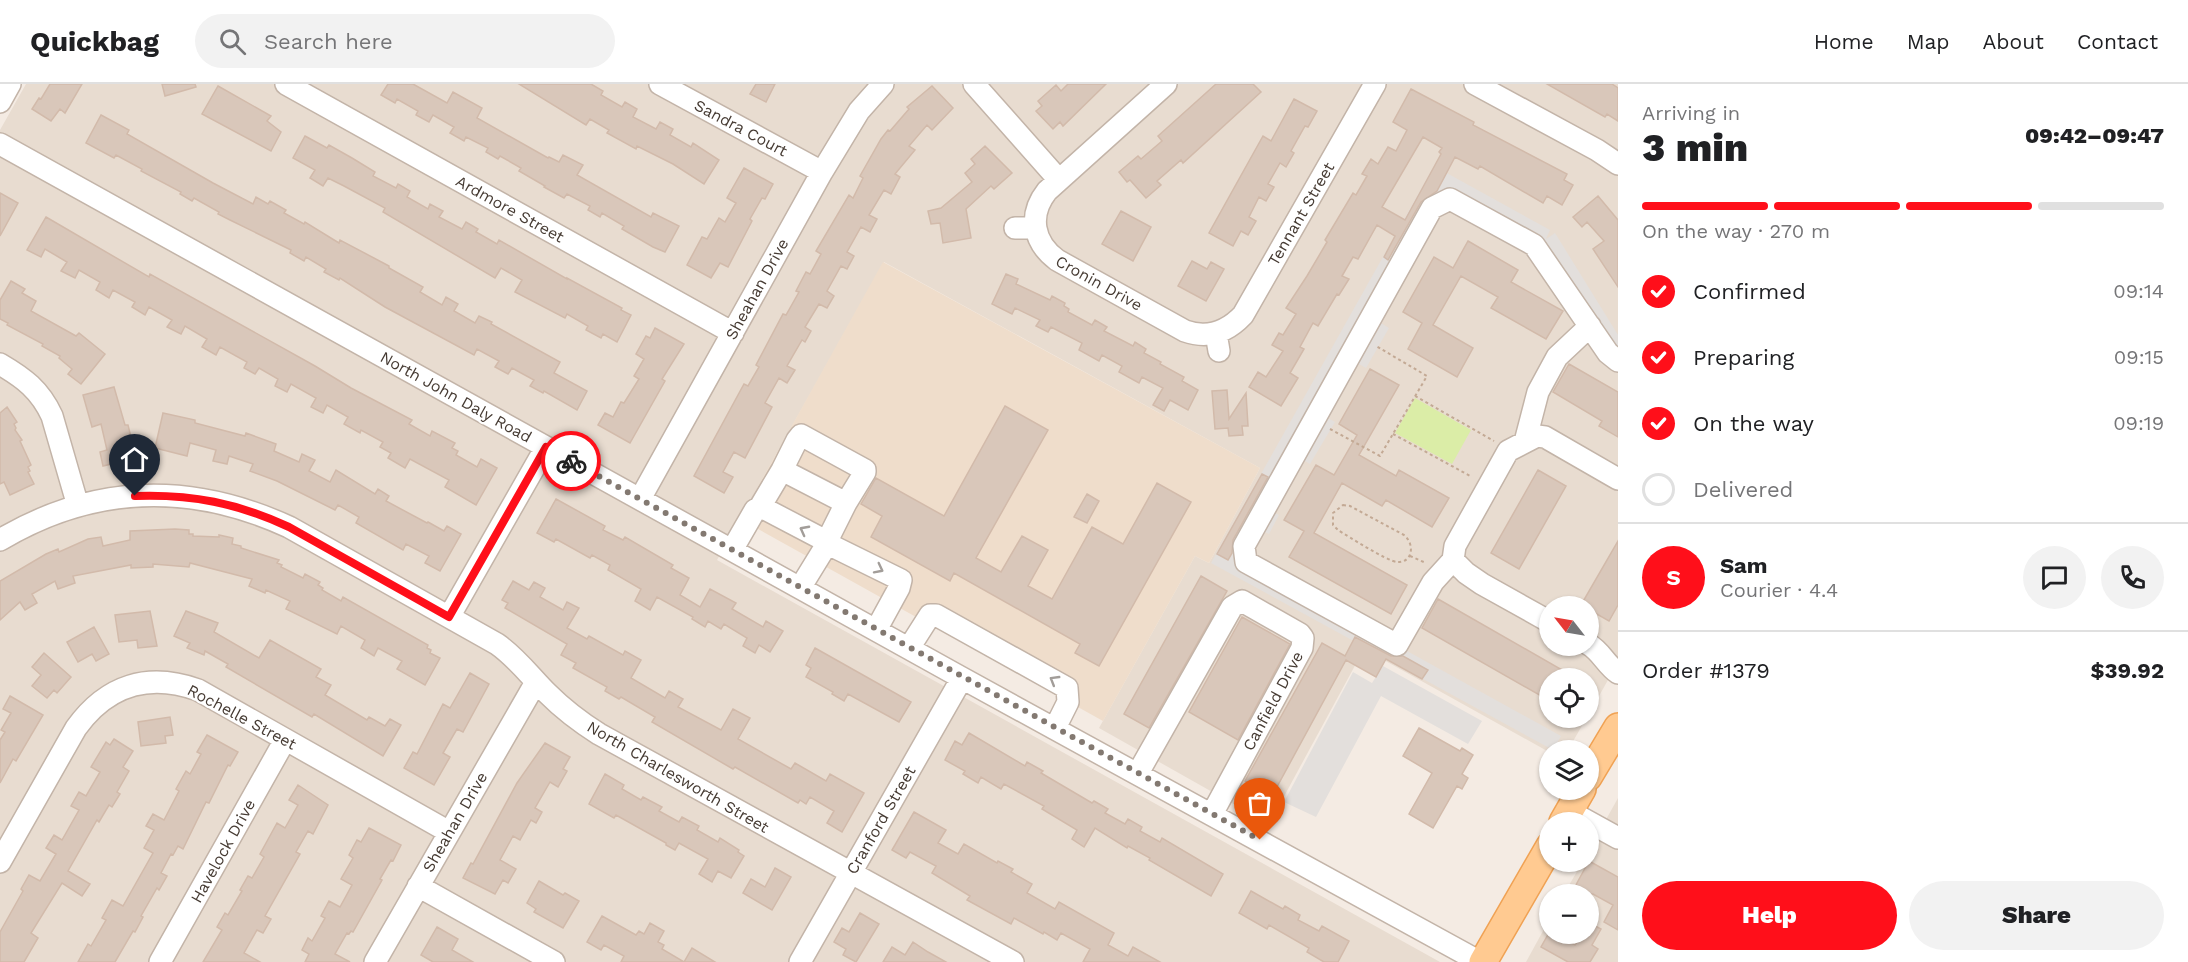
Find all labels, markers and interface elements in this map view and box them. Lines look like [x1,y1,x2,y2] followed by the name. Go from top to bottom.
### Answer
[195,14,615,68] search box
[30,25,159,58] text: Quickbag
[216,25,249,58] icon: search
[264,29,393,54] text: Search here
[1814,29,1874,54] text: Home
[1907,29,1950,54] text: Map
[1983,29,2044,54] text: About
[2077,29,2158,54] text: Contact
[691,95,791,161] street label: Sandra Court
[1642,101,1740,125] text: Arriving in
[2025,123,2164,148] text: 09:42–09:47
[1642,125,1748,170] text: 3 min
[1264,159,1338,269] street label: Tennant Street
[453,171,568,247] street label: Ardmore Street
[1642,219,1830,243] text: On the way · 270 m
[721,235,793,343] street label: Sheahan Drive
[1052,251,1146,315] street label: Cronin Drive
[1642,275,1675,308] icon: check
[1693,279,1806,304] text: Confirmed
[2113,279,2164,303] text: 09:14
[1642,341,1675,374] icon: check
[1693,345,1794,370] text: Preparing
[2114,345,2164,369] text: 09:15
[377,347,535,447] street label: North John Daly Road
[1642,407,1675,440] icon: check
[1693,411,1814,436] text: On the way
[2113,411,2164,435] text: 09:19
[541,431,601,491] courier
[109,434,160,496] pin
[118,443,151,476] icon: home
[555,445,588,478] icon: bike
[1693,477,1793,502] text: Delivered
[800,526,810,537] one-way arrow
[2023,546,2086,609] button: chat
[2101,546,2164,609] button: phone
[1720,553,1768,578] text: Sam
[872,562,883,573] one-way arrow
[1666,565,1681,590] text: S
[1720,578,1838,602] text: Courier · 4.4
[1539,596,1599,656] north arrow
[1539,596,1599,944] map controls
[1239,648,1307,754] street label: Canfield Drive
[1642,658,1770,683] text: Order #1379
[2090,658,2164,683] text: $39.92
[1539,668,1599,728] button: locate
[1050,676,1060,688] one-way arrow
[184,680,300,754] street label: Rochelle Street
[584,717,773,837] street label: North Charlesworth Street
[1539,740,1599,800] button: layers
[842,762,920,877] street label: Cranford Street
[419,769,491,875] street label: Sheahan Drive
[1234,778,1285,840] pin
[1243,787,1276,820] icon: bag
[187,796,259,906] street label: Havelock Drive
[1539,812,1599,872] button: +
[1642,881,1897,950] button: Help
[1909,881,2164,950] button: Share
[1539,884,1599,944] button: −

